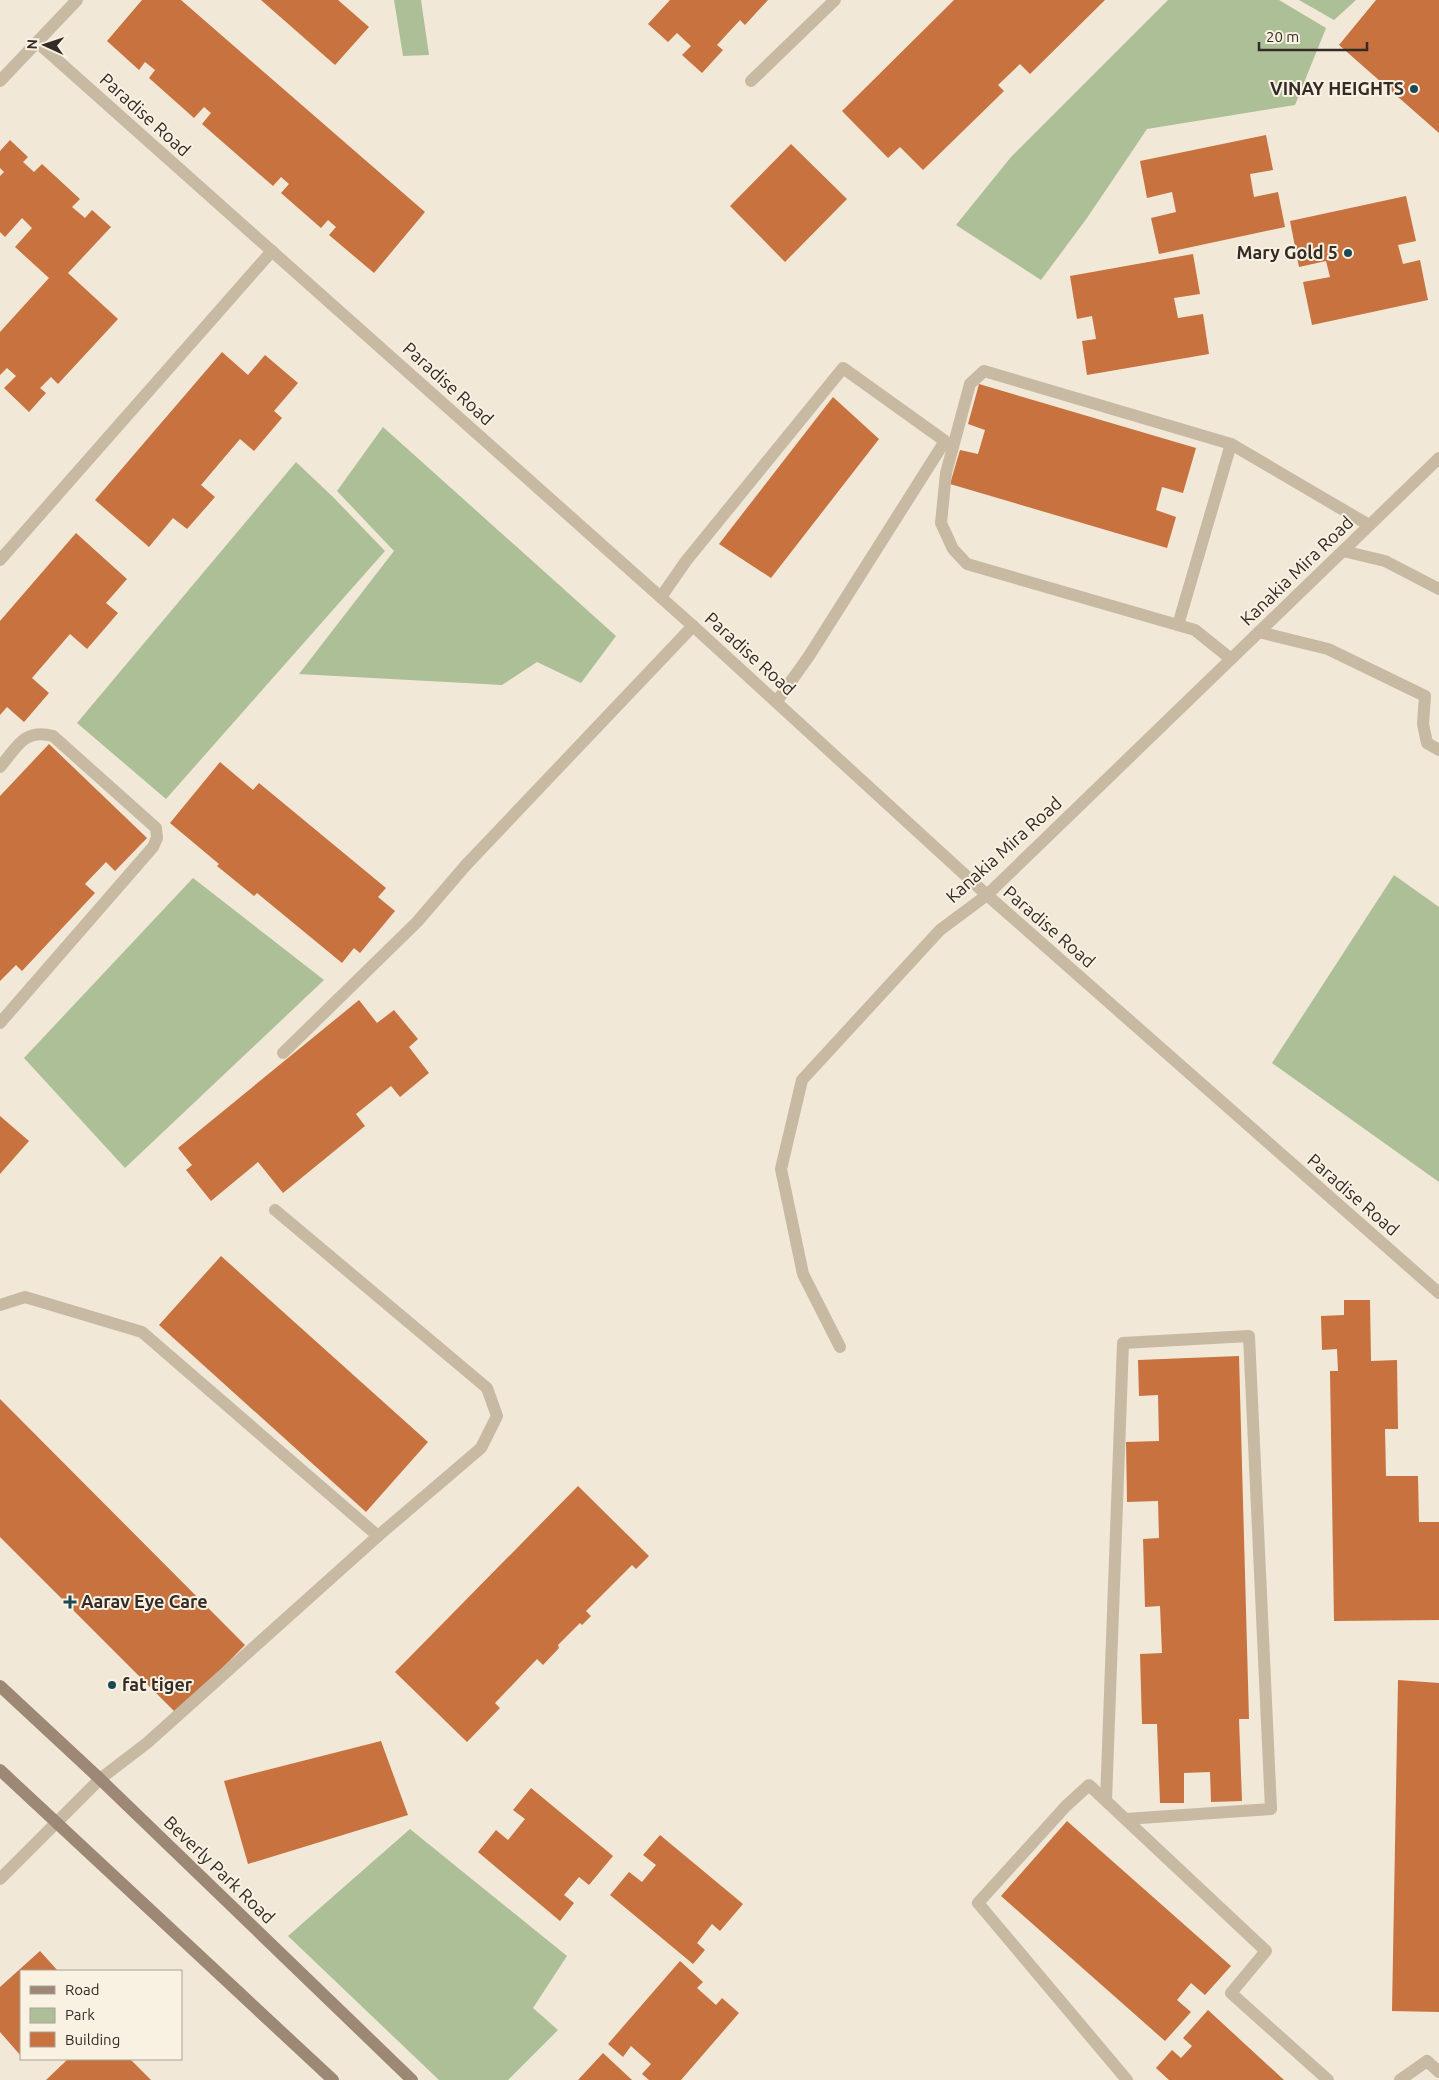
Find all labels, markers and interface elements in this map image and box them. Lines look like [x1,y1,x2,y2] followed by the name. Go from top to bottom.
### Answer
[20,20,70,70] north arrow
[1259,20,1366,52] scale bar
[1266,28,1299,45] text: 20 m
[24,39,40,50] text: N
[97,69,195,160] street label: Paradise Road
[1270,78,1404,98] place label: VINAY HEIGHTS
[1408,83,1420,95] marker: VINAY HEIGHTS
[1237,242,1338,262] place label: Mary Gold 5
[1342,247,1354,259] marker: Mary Gold 5
[400,338,498,429] street label: Paradise Road
[1236,512,1357,629] street label: Kanakia Mira Road
[702,608,800,699] street label: Paradise Road
[942,792,1065,906] street label: Kanakia Mira Road
[1000,881,1099,971] street label: Paradise Road
[1304,1149,1403,1239] street label: Paradise Road
[81,1591,208,1611] place label: Aarav Eye Care
[63,1595,77,1609] marker: Aarav Eye Care
[122,1674,193,1694] place label: fat tiger
[106,1679,118,1691] marker: fat tiger
[160,1811,279,1927] street label: Beverly Park Road
[20,1970,182,2060] legend
[65,1981,100,1998] text: Road
[65,2006,95,2023] text: Park
[65,2031,120,2048] text: Building

